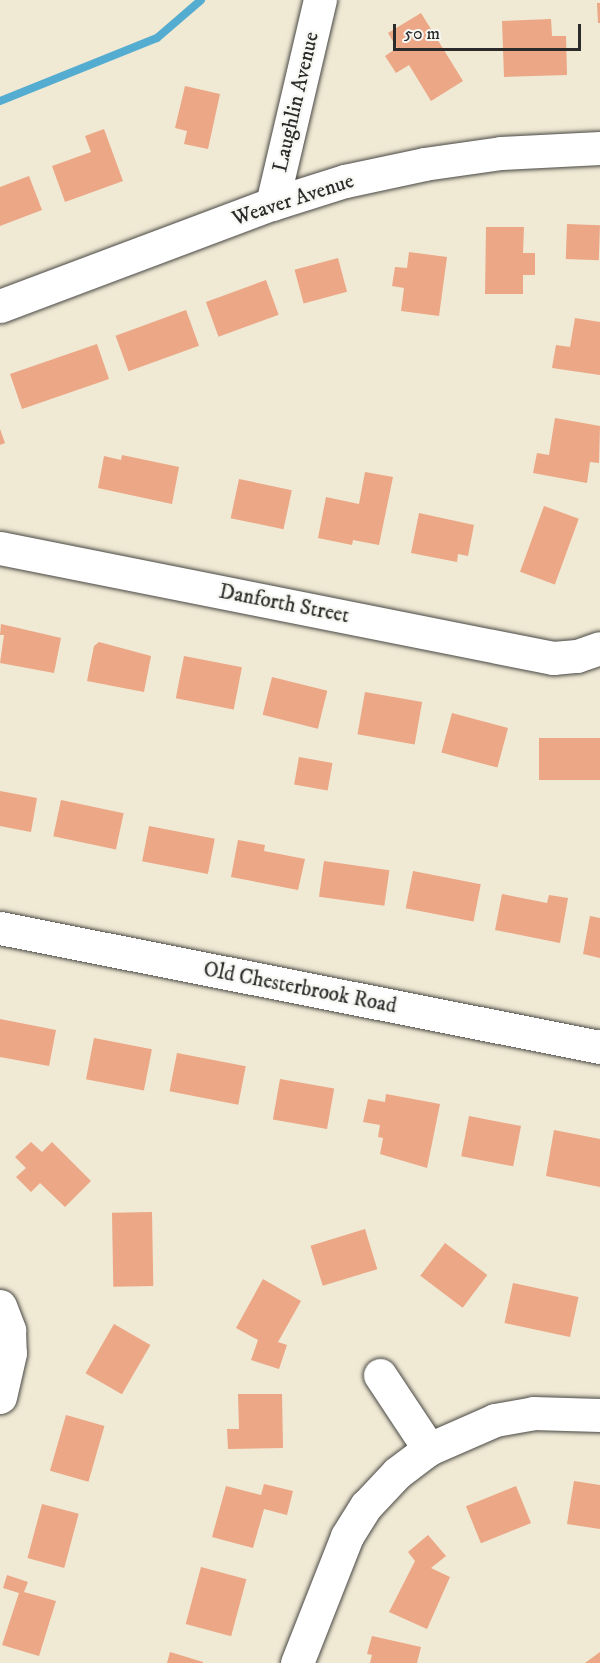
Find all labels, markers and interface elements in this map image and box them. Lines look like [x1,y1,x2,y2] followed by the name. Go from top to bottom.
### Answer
[396,12,584,50] scale bar
[404,23,440,45] text: 50 m
[268,29,324,175] street label: Laughlin Avenue
[229,168,357,232] street label: Weaver Avenue
[217,579,351,629] street label: Danforth Street
[201,957,399,1019] street label: Old Chesterbrook Road

